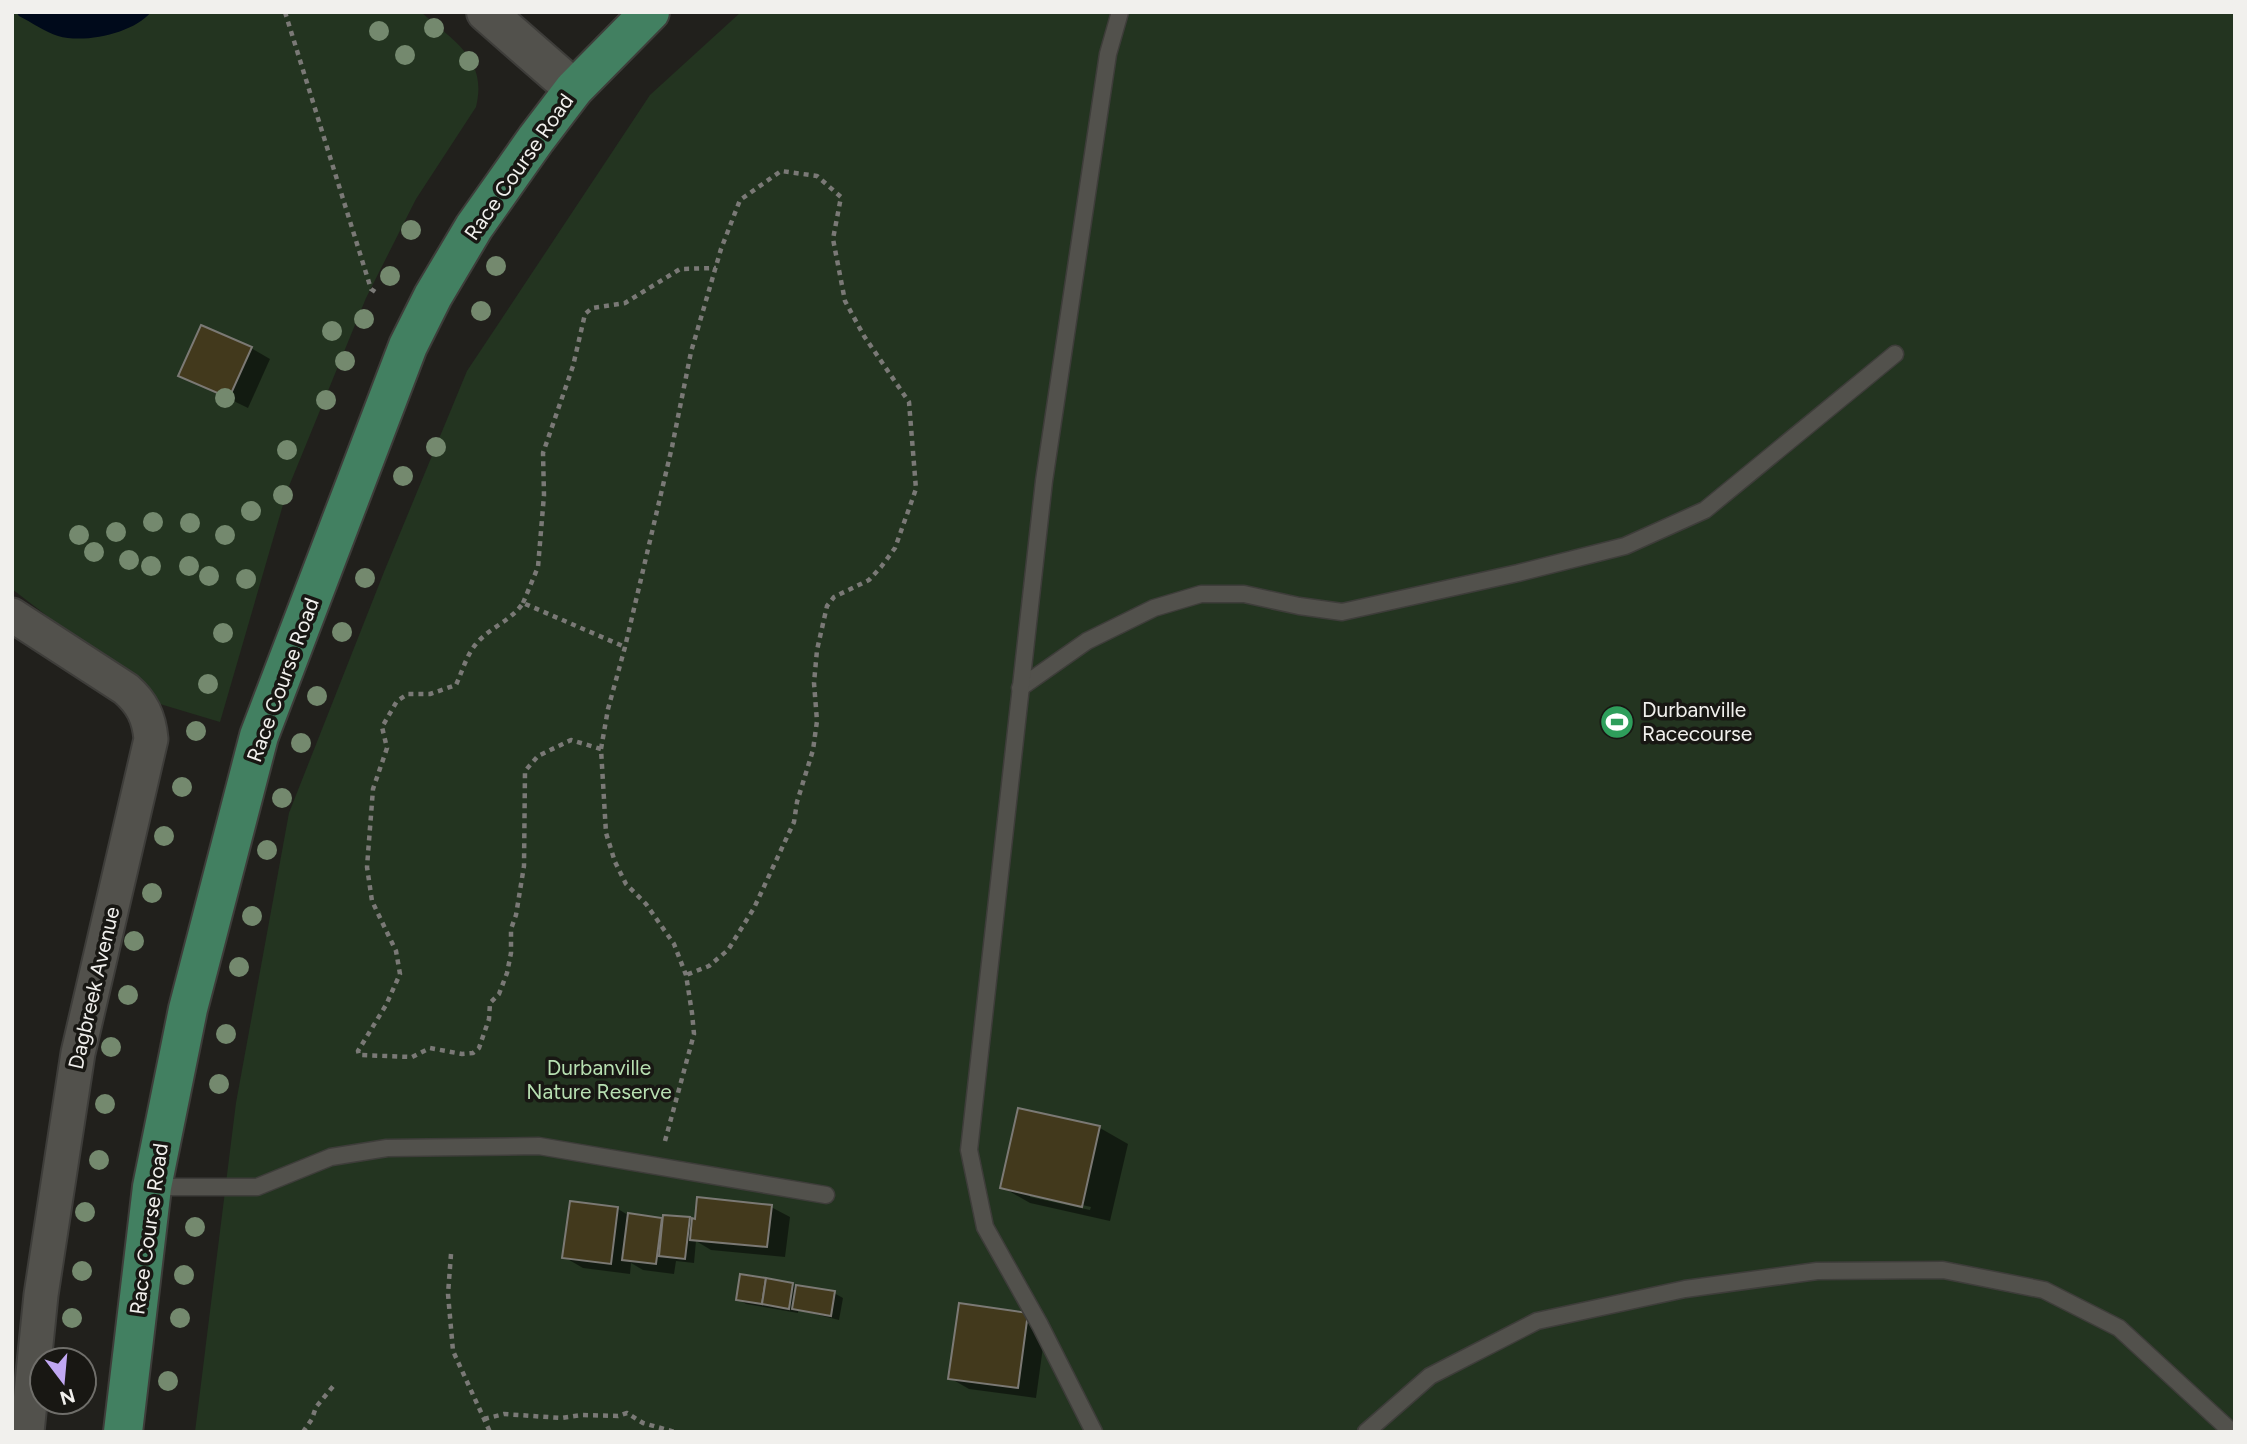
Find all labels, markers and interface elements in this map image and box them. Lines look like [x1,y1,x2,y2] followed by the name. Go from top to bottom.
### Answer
[459,89,578,245] street label: Race Course Road
[241,594,324,765] street label: Race Course Road
[1642,697,1752,746] place label: Durbanville Racecourse
[1598,703,1636,741] sports icon: Durbanville Racecourse
[63,904,124,1072] street label: Dagbreek Avenue
[526,1055,672,1104] park label: Durbanville Nature Reserve
[124,1142,173,1316] street label: Race Course Road
[28,1346,98,1416] north arrow
[57,1384,78,1410] text: N

